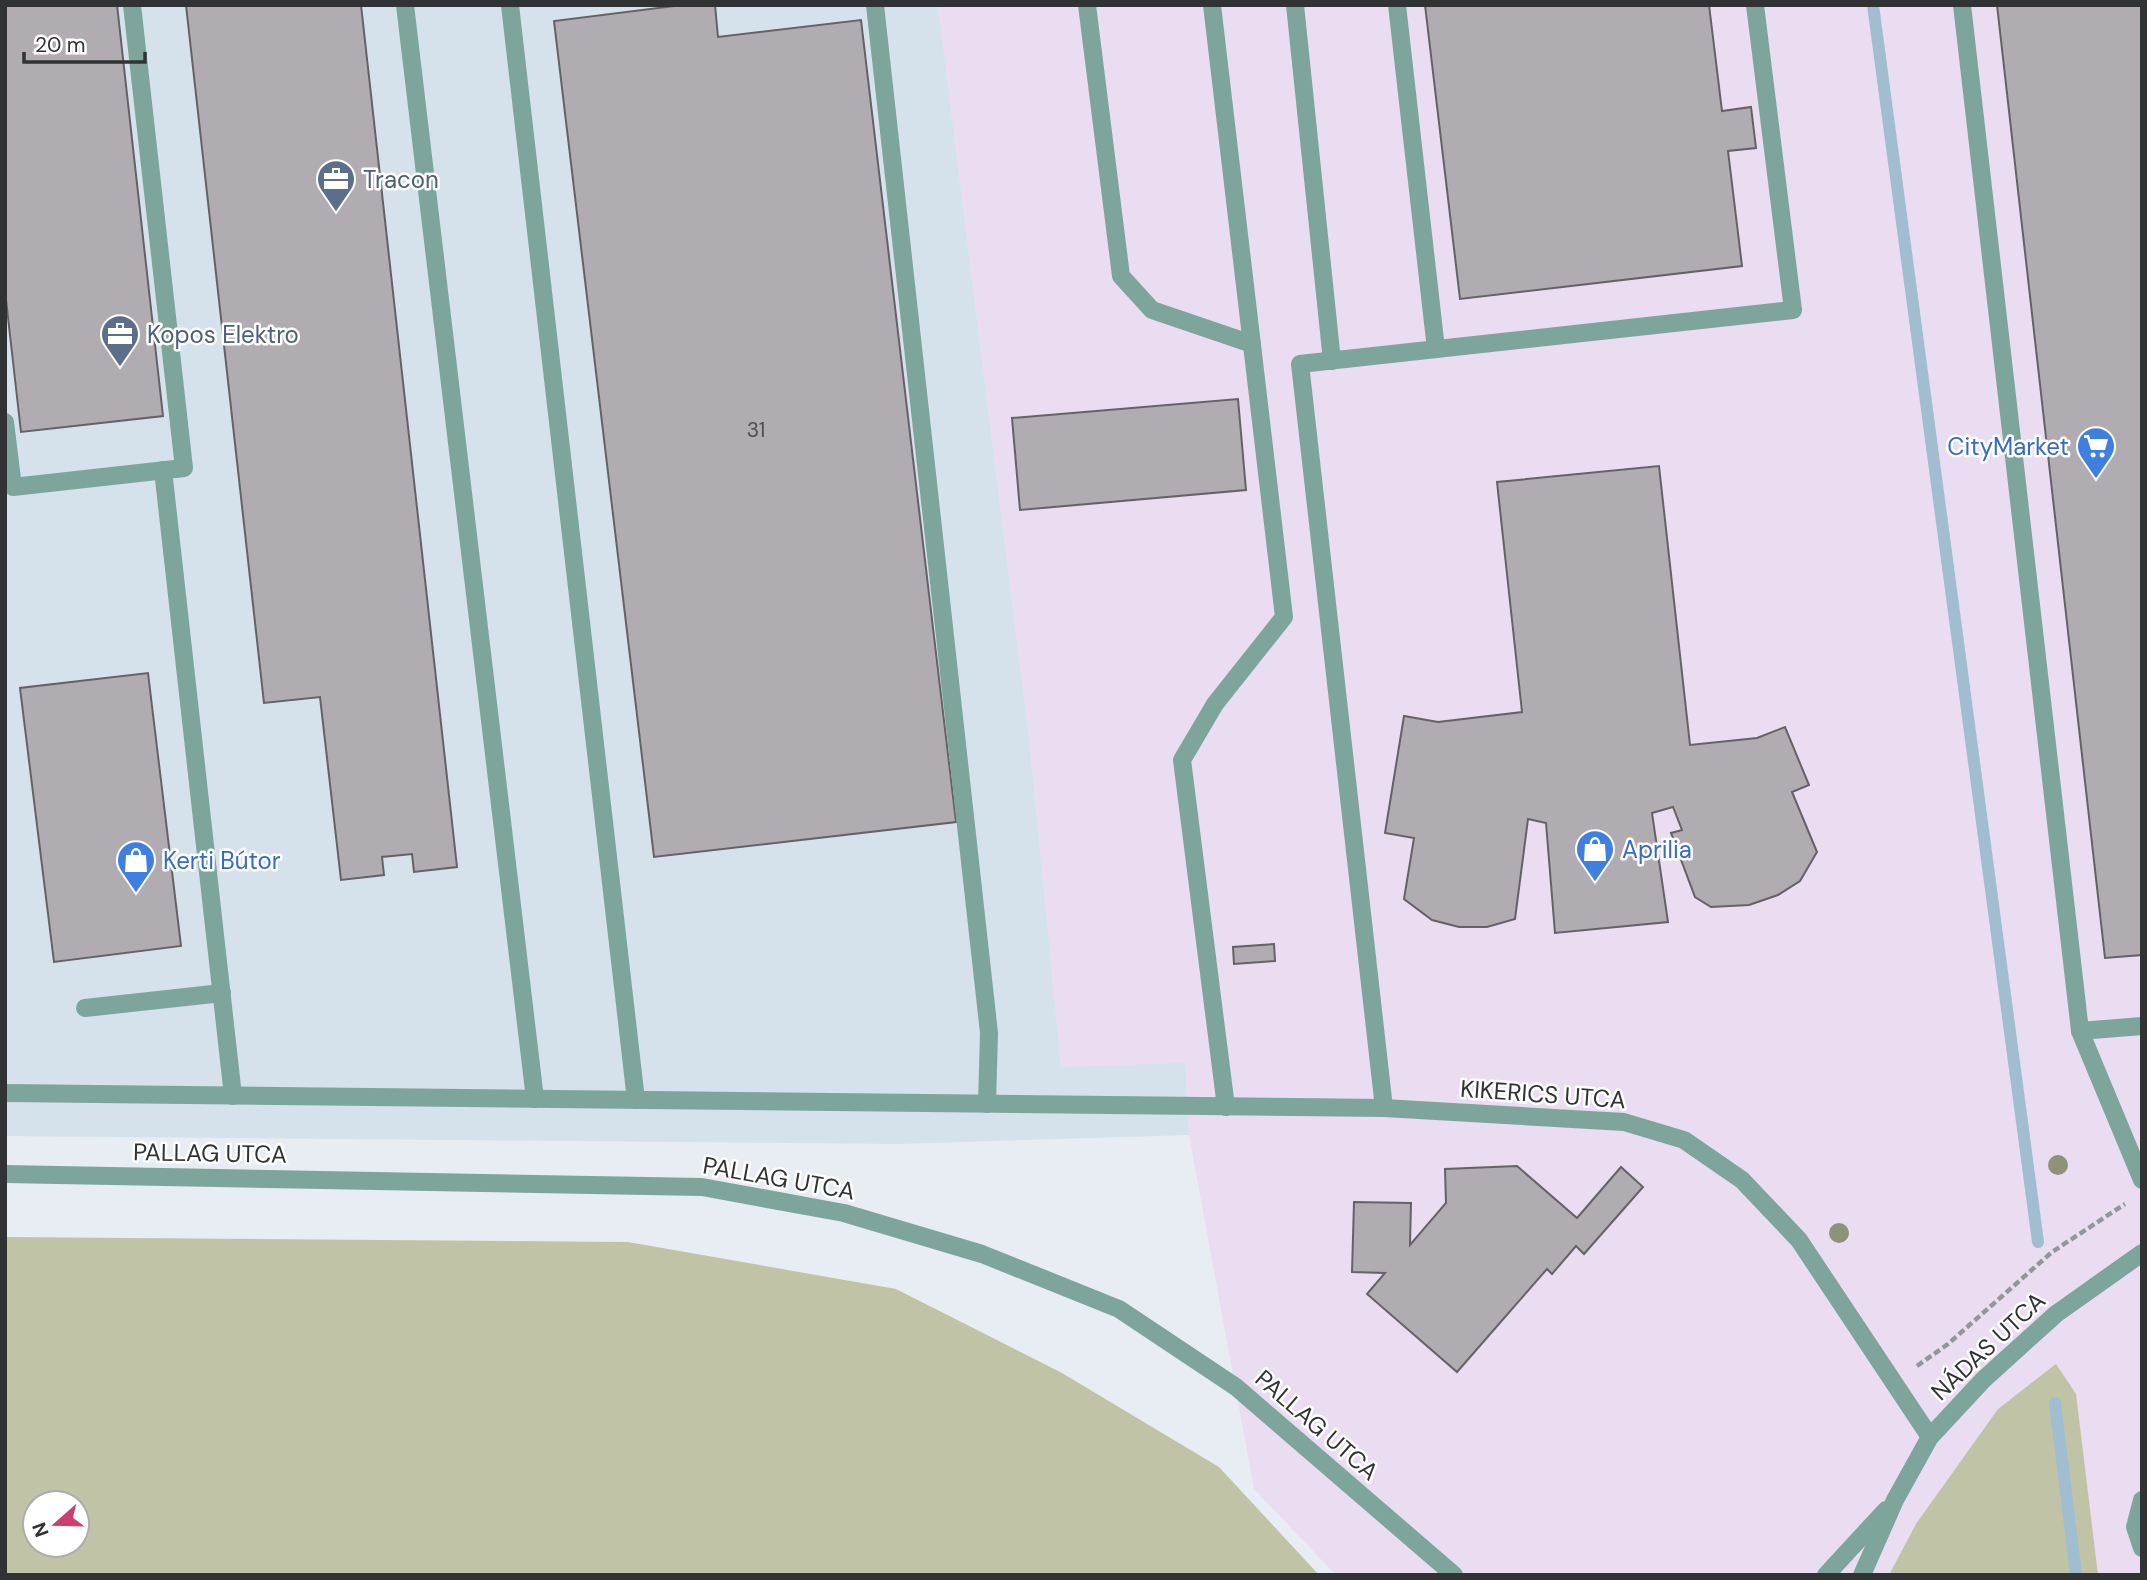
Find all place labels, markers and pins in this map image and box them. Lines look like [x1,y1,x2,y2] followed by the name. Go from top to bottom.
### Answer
[315,158,357,213] office icon: Tracon
[363,164,439,195] place label: Tracon
[99,313,141,368] office icon: Kopos Elektro
[147,319,299,350] place label: Kopos Elektro
[2075,425,2117,480] supermarket icon: CityMarket
[1947,431,2069,462] place label: CityMarket
[1574,828,1616,883] shop icon: Aprilia
[1622,834,1692,865] place label: Aprilia
[115,839,157,894] shop icon: Kerti Bútor
[163,845,281,876] place label: Kerti Bútor

